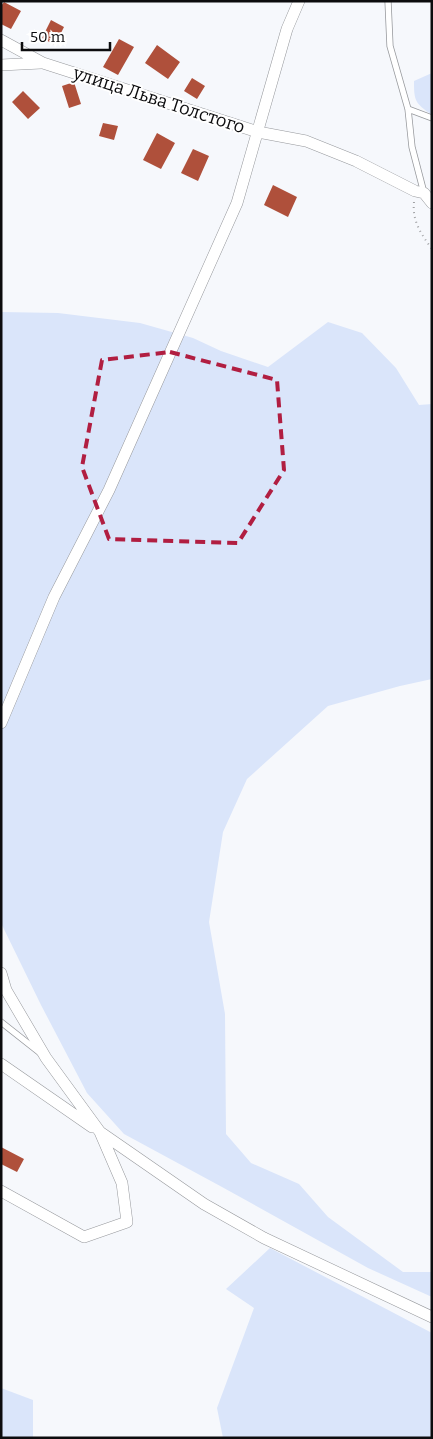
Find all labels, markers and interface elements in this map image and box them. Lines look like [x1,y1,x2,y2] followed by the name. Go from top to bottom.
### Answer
[22,20,110,52] scale bar
[30,28,66,46] text: 50 m
[70,62,248,138] street label: улица Льва Толстого

